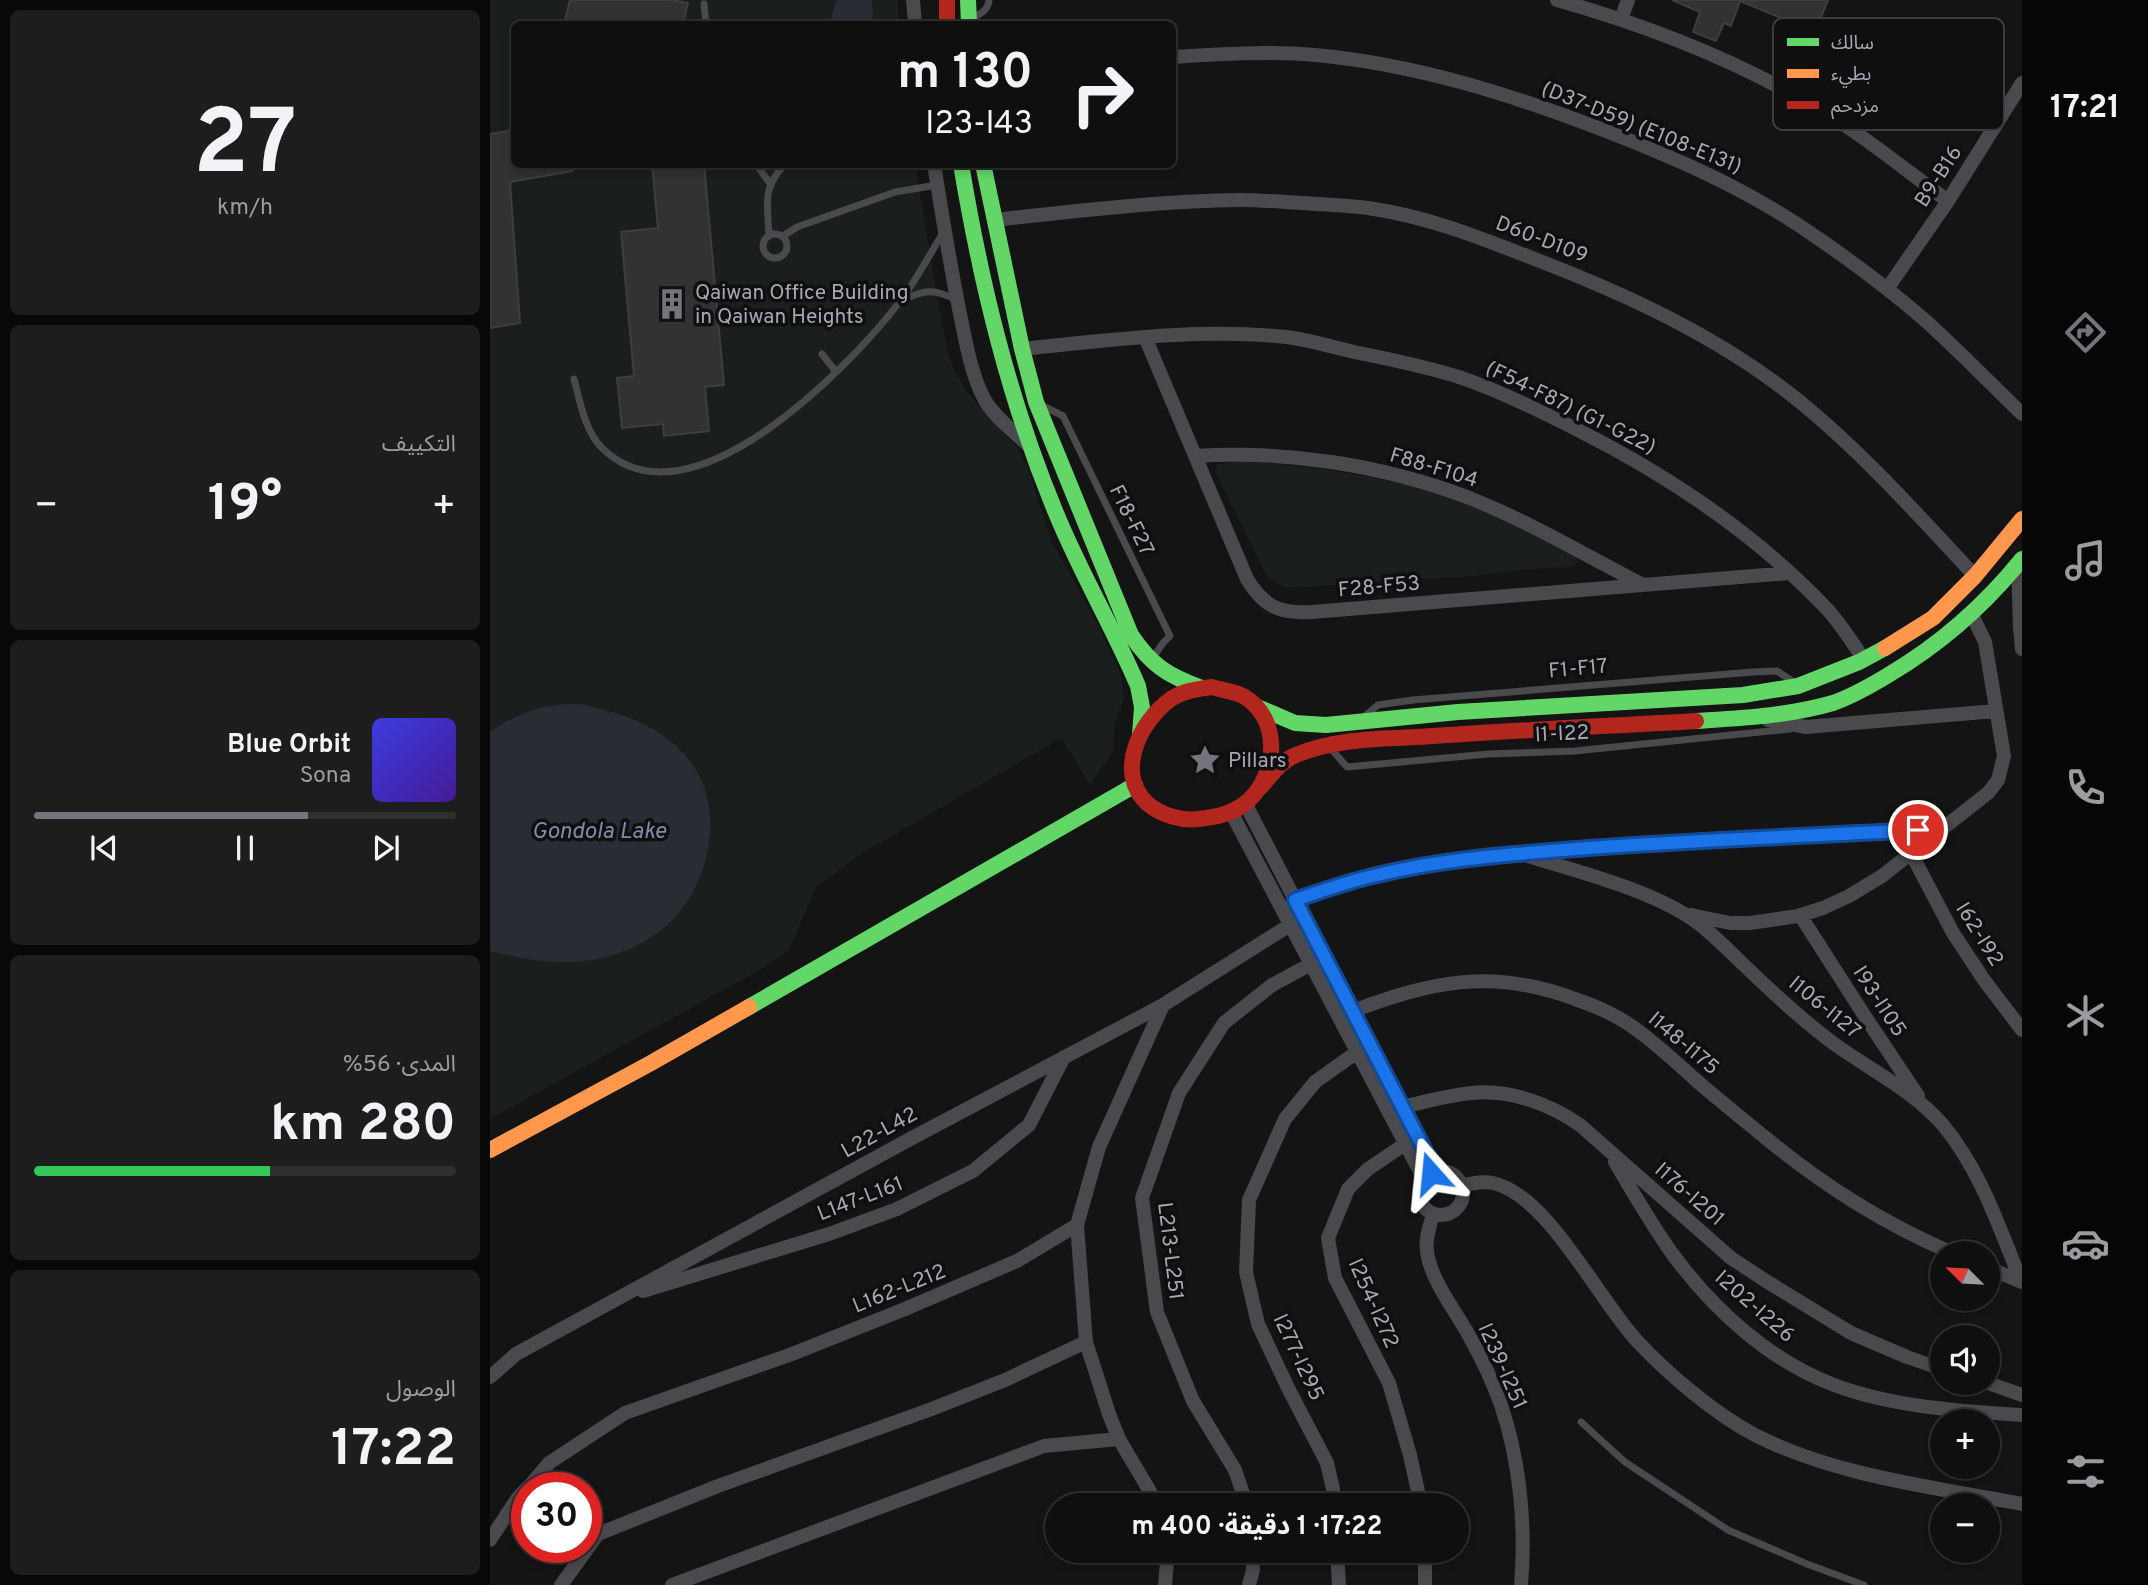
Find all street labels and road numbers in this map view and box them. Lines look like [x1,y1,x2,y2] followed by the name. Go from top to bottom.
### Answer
[1537,76,1746,181] street label: (D37-D59) (E108-E131)
[1909,141,1969,213] street label: B9-B16
[1491,210,1591,270] street label: D60-D109
[1481,355,1660,461] street label: (F54-F87) (G1-G22)
[1386,442,1481,495] street label: F88-F104
[1102,481,1159,561] street label: F18-F27
[1337,570,1421,605] street label: F28-F53
[1547,653,1609,686] street label: F1-F17
[1534,720,1590,749] street label: I1-I22
[1949,898,2009,972] street label: I62-I92
[1846,961,1912,1042] street label: I93-I105
[1782,971,1866,1046] street label: I106-I127
[1642,1006,1724,1082] street label: I148-I175
[837,1101,923,1165] street label: L22-L42
[1648,1157,1730,1233] street label: I176-I201
[814,1171,907,1228] street label: L147-L161
[1150,1201,1189,1302] street label: L213-L251
[1341,1254,1404,1353] street label: I254-I272
[849,1258,950,1320] street label: L162-L212
[1708,1265,1800,1349] street label: I202-I226
[1266,1310,1329,1405] street label: I277-I295
[1471,1319,1533,1414] street label: I239-I251

